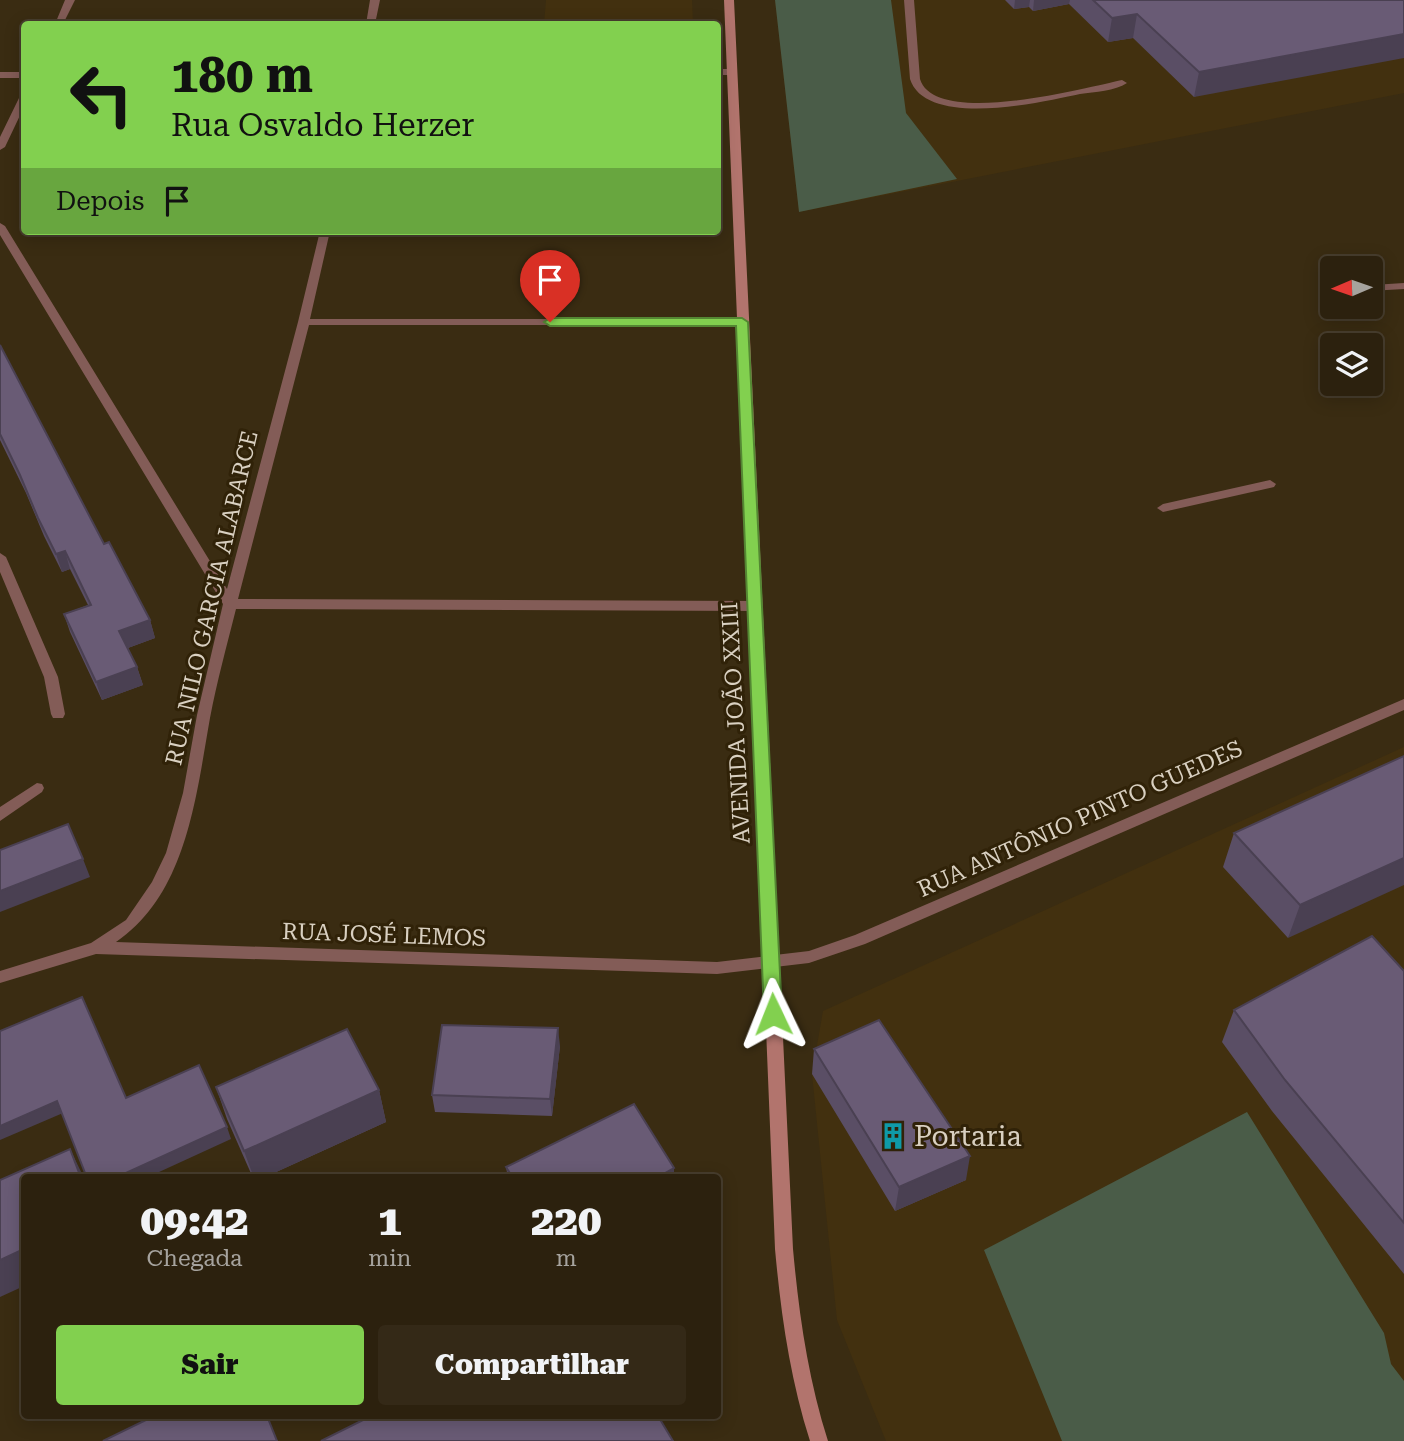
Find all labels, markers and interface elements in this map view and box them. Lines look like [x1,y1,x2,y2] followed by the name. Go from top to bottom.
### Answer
[171,47,313,104] text: 180 m
[56,49,147,140] icon: left
[171,106,475,144] text: Rua Osvaldo Herzer
[158,182,196,220] icon: arrive
[56,186,144,216] text: Depois
[520,250,580,322] pin
[1320,256,1382,318] north arrow
[1320,256,1383,396] map controls
[531,261,569,299] icon: arrive
[1320,333,1383,396] button: layers
[160,428,264,768] street label: RUA NILO GARCIA ALABARCE
[716,601,756,845] street label: AVENIDA JOÃO XXIII
[913,735,1247,903] street label: RUA ANTÔNIO PINTO GUEDES
[281,918,487,952] street label: RUA JOSÉ LEMOS
[736,977,810,1051] position arrow
[914,1120,1022,1153] place label: Portaria
[878,1121,908,1151] building icon: Portaria
[141,1196,249,1245] text: 09:42
[378,1196,402,1245] text: 1
[531,1196,601,1245] text: 220
[147,1245,243,1272] text: Chegada
[368,1245,411,1272] text: min
[556,1245,577,1272] text: m
[56,1325,364,1405] button: Sair
[378,1325,686,1405] button: Compartilhar

